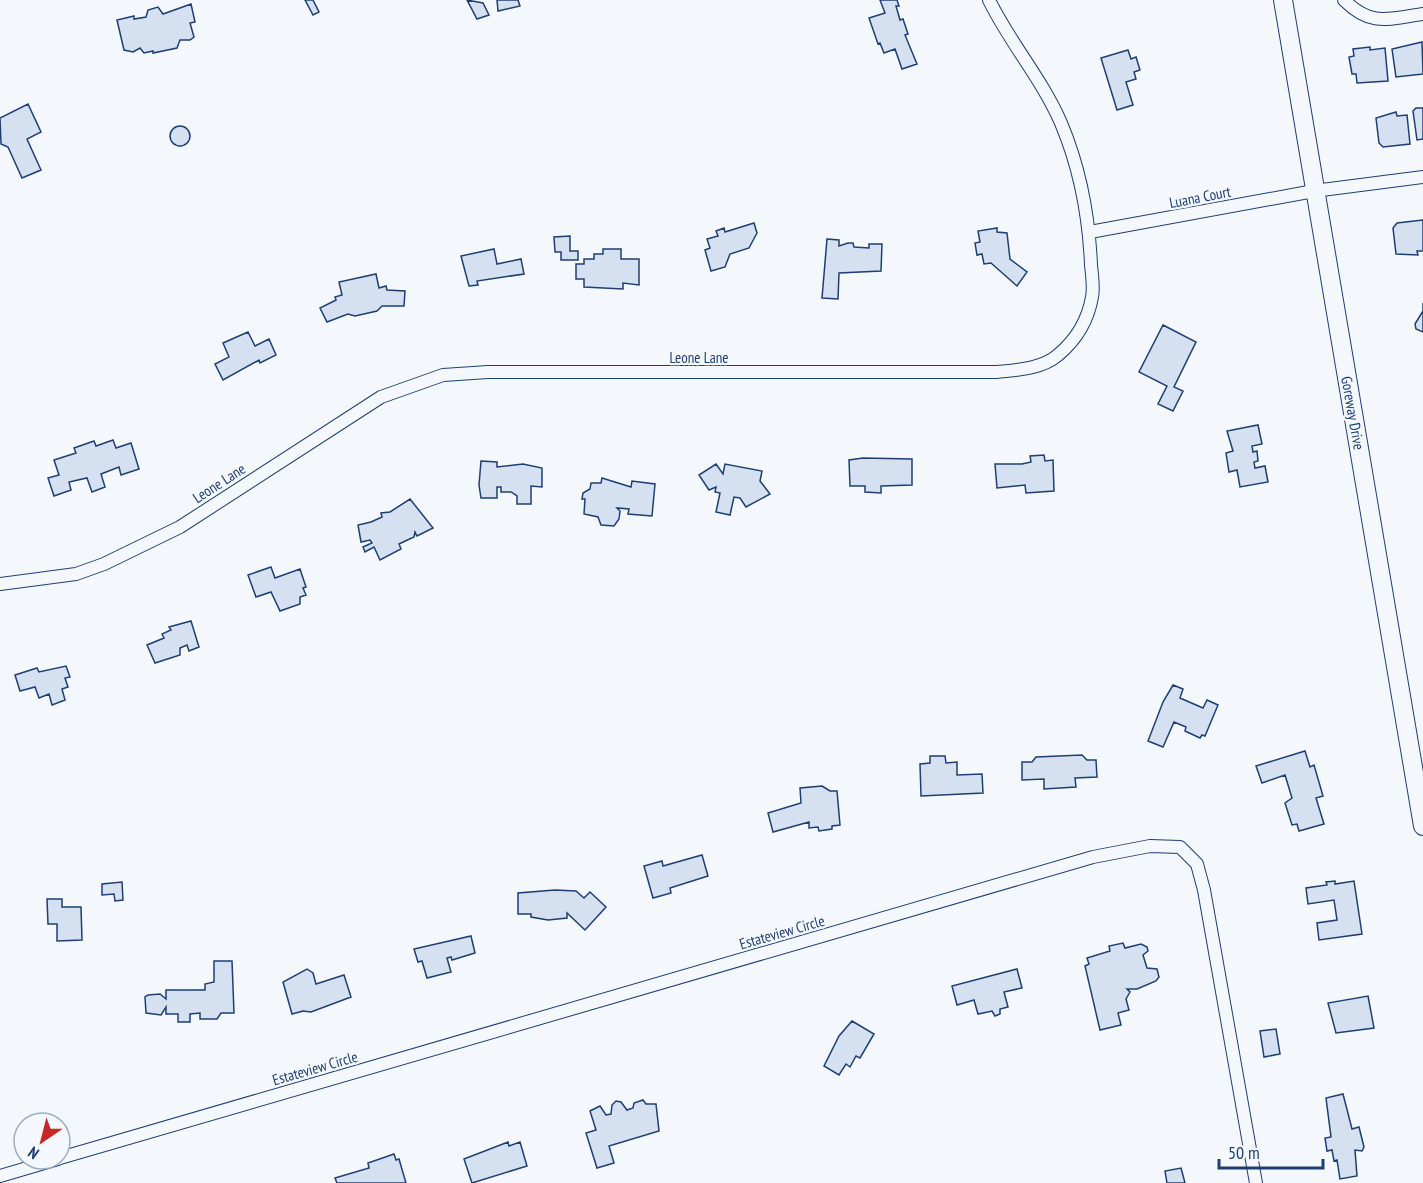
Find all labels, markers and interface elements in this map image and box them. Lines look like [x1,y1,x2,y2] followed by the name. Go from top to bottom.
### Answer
[1168,182,1232,212] street label: Luana Court
[670,348,728,367] street label: Leone Lane
[1337,375,1369,451] street label: Goreway Drive
[189,459,249,507] street label: Leone Lane
[737,911,827,953] street label: Estateview Circle
[270,1047,360,1089] street label: Estateview Circle
[12,1111,72,1171] north arrow
[1219,1132,1322,1170] scale bar
[1228,1141,1260,1164] text: 50 m
[24,1143,43,1164] text: N

